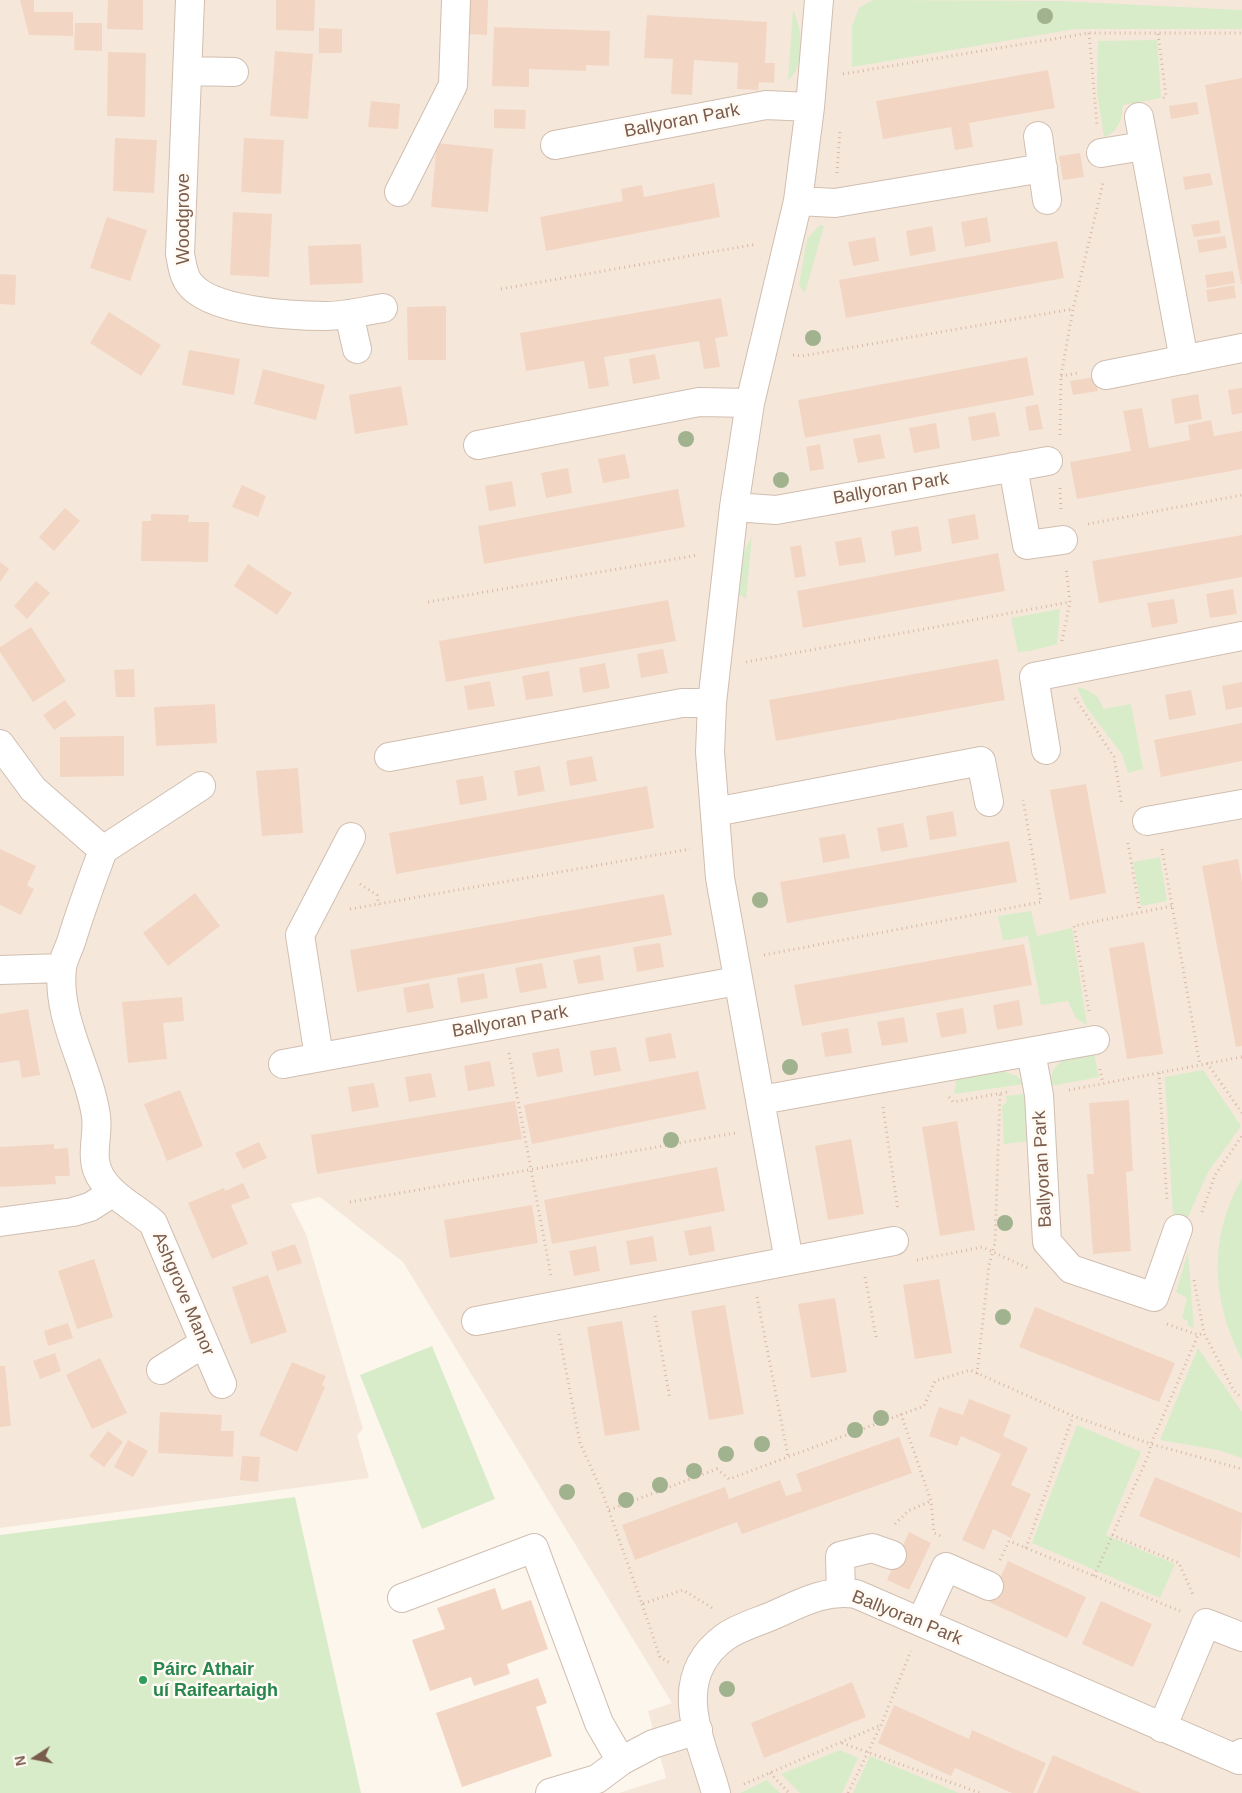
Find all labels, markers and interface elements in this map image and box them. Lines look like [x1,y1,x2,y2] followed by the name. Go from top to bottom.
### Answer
[622,99,742,143] street label: Ballyoran Park
[173,173,195,265] street label: Woodgrove
[831,468,951,510] street label: Ballyoran Park
[450,1001,570,1043] street label: Ballyoran Park
[1029,1110,1057,1228] street label: Ballyoran Park
[147,1229,219,1359] street label: Ashgrove Manor
[849,1586,965,1650] street label: Ballyoran Park
[153,1659,278,1702] place label: Páirc Athair uí Raifeartaigh
[137,1674,149,1686] marker: Páirc Athair uí Raifeartaigh
[10,1733,60,1783] north arrow
[11,1754,29,1767] text: N

